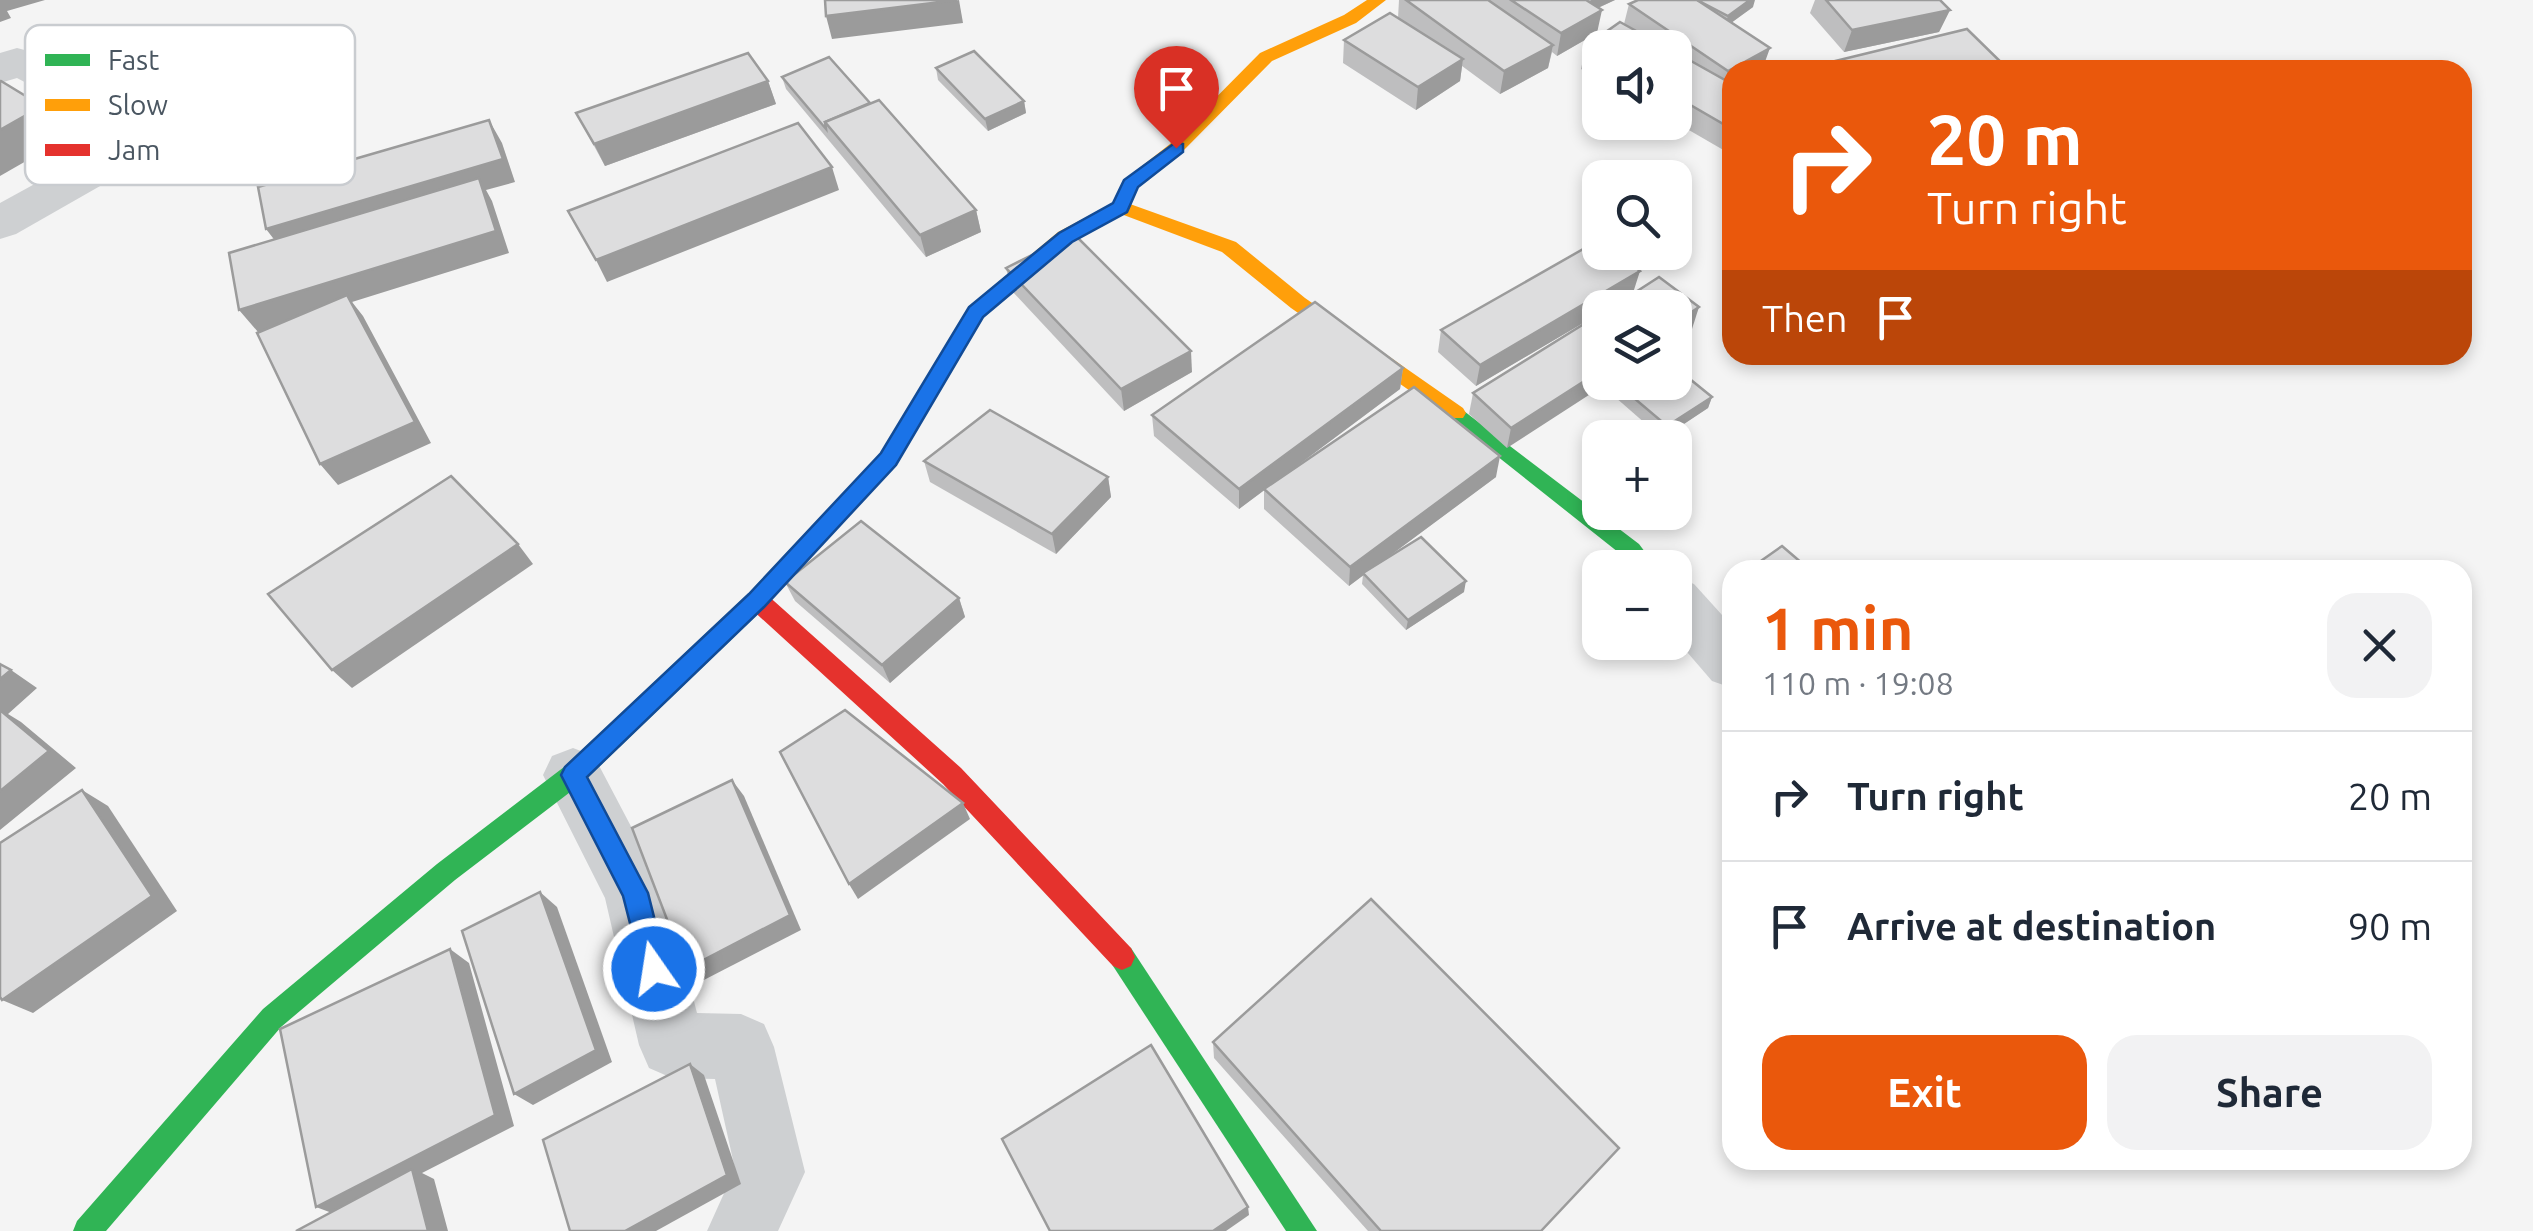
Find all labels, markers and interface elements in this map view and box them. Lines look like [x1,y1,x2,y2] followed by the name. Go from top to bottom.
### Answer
[25,25,355,185] legend
[1582,30,1692,660] map controls
[1582,30,1692,140] button: sound
[108,44,159,75] text: Fast
[1134,46,1219,149] pin
[1149,61,1204,116] icon: arrive
[108,89,168,120] text: Slow
[1762,100,1892,230] icon: right
[1927,100,2083,178] text: 20 m
[108,134,160,165] text: Jam
[1582,160,1692,270] button: search
[1927,182,2127,233] text: Turn right
[1582,290,1692,400] button: layers
[1868,290,1923,345] icon: arrive
[1762,297,1848,339] text: Then
[1582,420,1692,530] button: +
[1582,550,1692,660] button: −
[2327,593,2432,698] button: close
[1762,594,1914,661] text: 1 min
[1762,665,1954,701] text: 110 m · 19:08
[1762,769,1817,824] icon: right
[1847,775,2024,817] text: Turn right
[2348,775,2432,817] text: 20 m
[1762,899,1817,954] icon: arrive
[1847,905,2216,947] text: Arrive at destination
[2348,905,2432,947] text: 90 m
[602,917,706,1021] position arrow
[1762,1035,2087,1150] button: Exit
[2107,1035,2432,1150] button: Share

